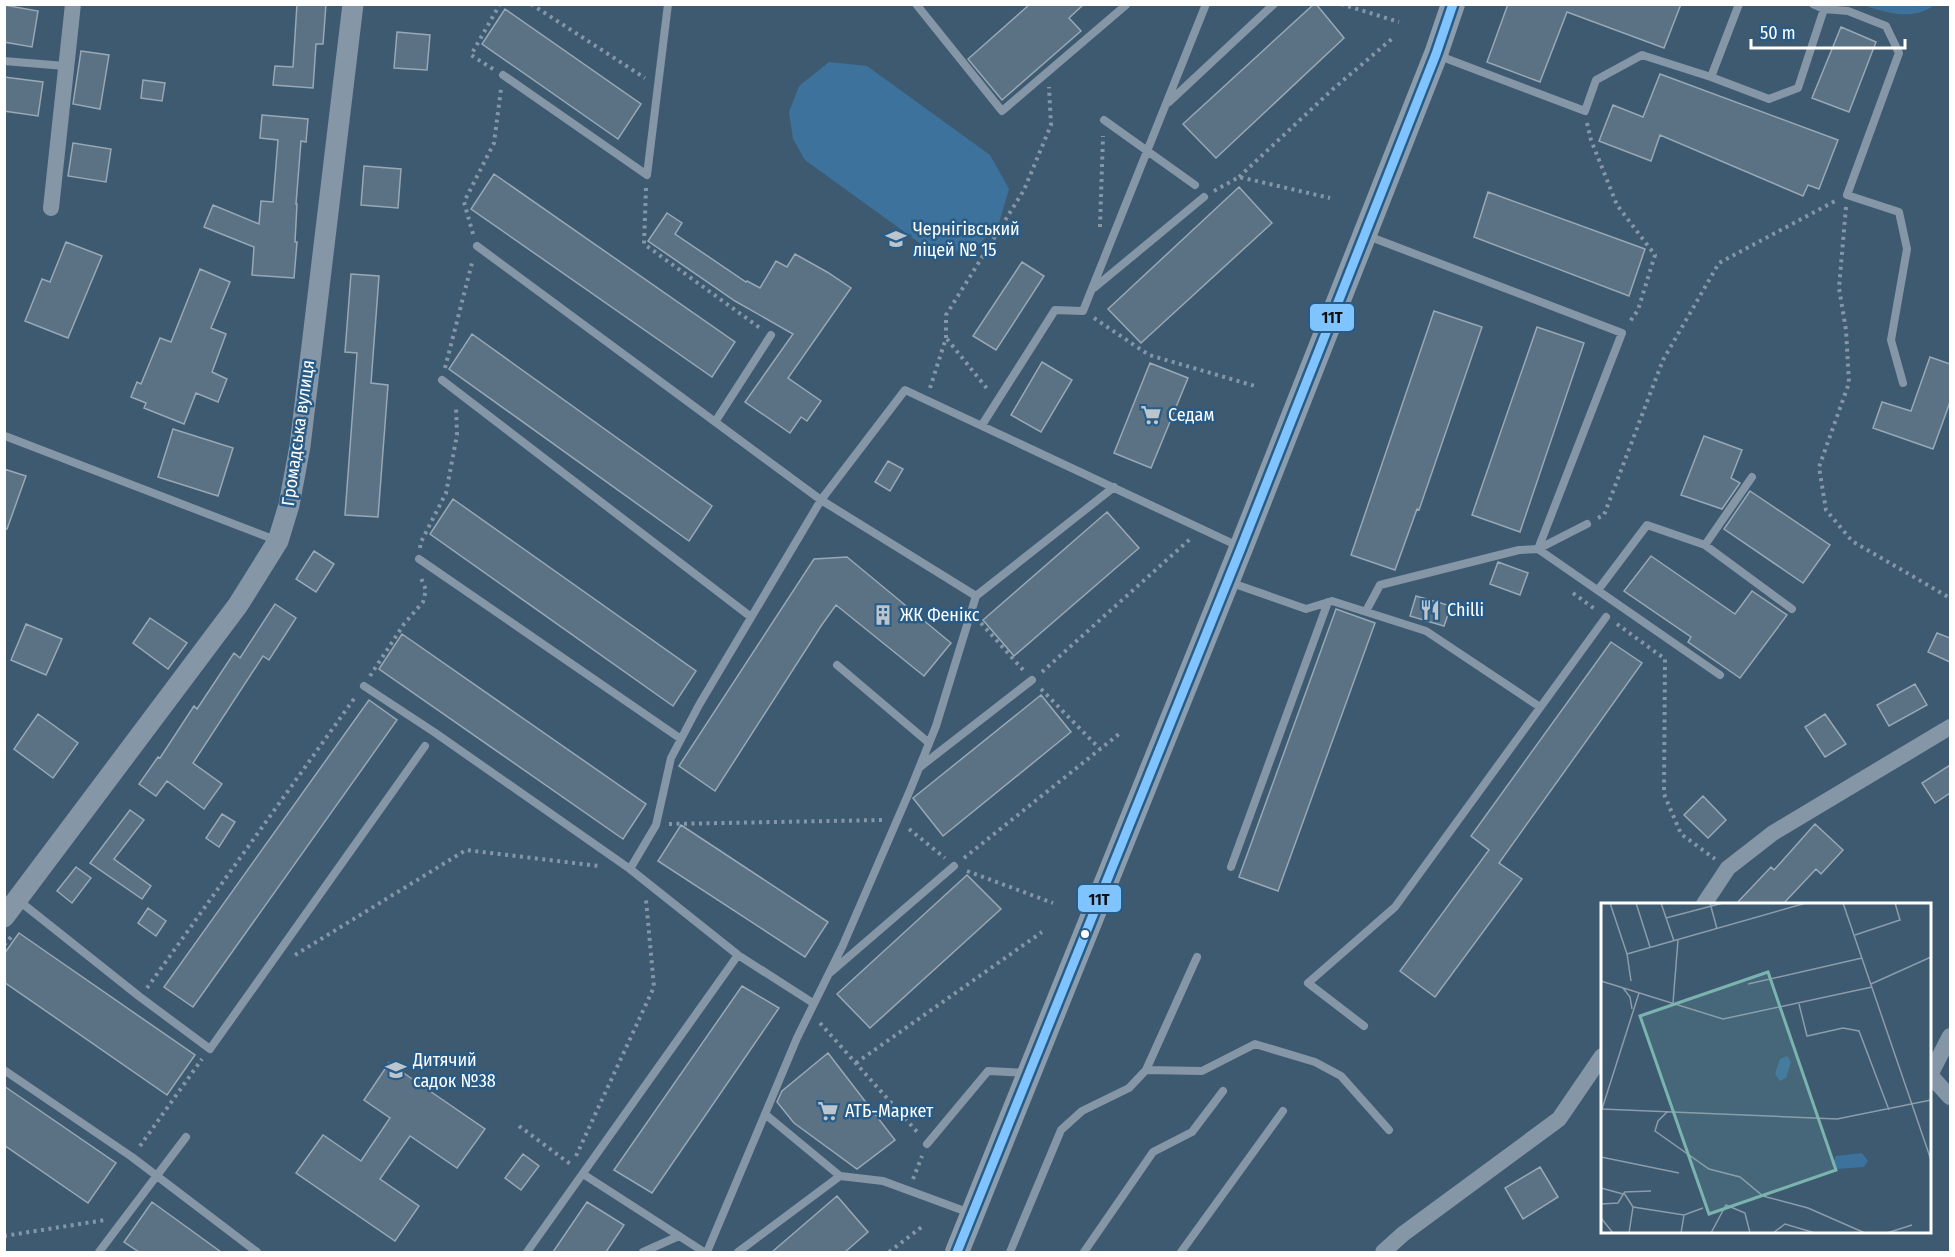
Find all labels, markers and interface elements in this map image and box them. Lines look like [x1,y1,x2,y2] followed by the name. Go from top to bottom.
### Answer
[1751,12,1906,50] scale bar
[1760,22,1796,44] text: 50 m
[913,218,1020,261] place label: Чернігівський ліцей № 15
[884,227,908,251] school or university icon: Чернігівський ліцей № 15
[1309,303,1355,332] line badge: 11Т
[1321,308,1343,327] text: 11Т
[277,358,319,508] street label: Громадська вулиця
[1139,403,1163,427] supermarket icon: Седам
[1168,404,1214,426] place label: Седам
[1418,598,1442,622] restaurant icon: Chilli
[1447,599,1484,621] place label: Chilli
[871,603,895,627] building icon: ЖК Фенікс
[900,604,980,626] place label: ЖК Фенікс
[1077,884,1122,913] line badge: 11Т
[1088,890,1110,909] text: 11Т
[1601,903,1931,1233] inset map
[1079,928,1091,940] unlabelled marker
[412,1049,496,1092] place label: Дитячий садок №38
[384,1058,408,1082] school or university icon: Дитячий садок №38
[816,1099,840,1123] supermarket icon: АТБ-Маркет
[845,1100,934,1122] place label: АТБ-Маркет

